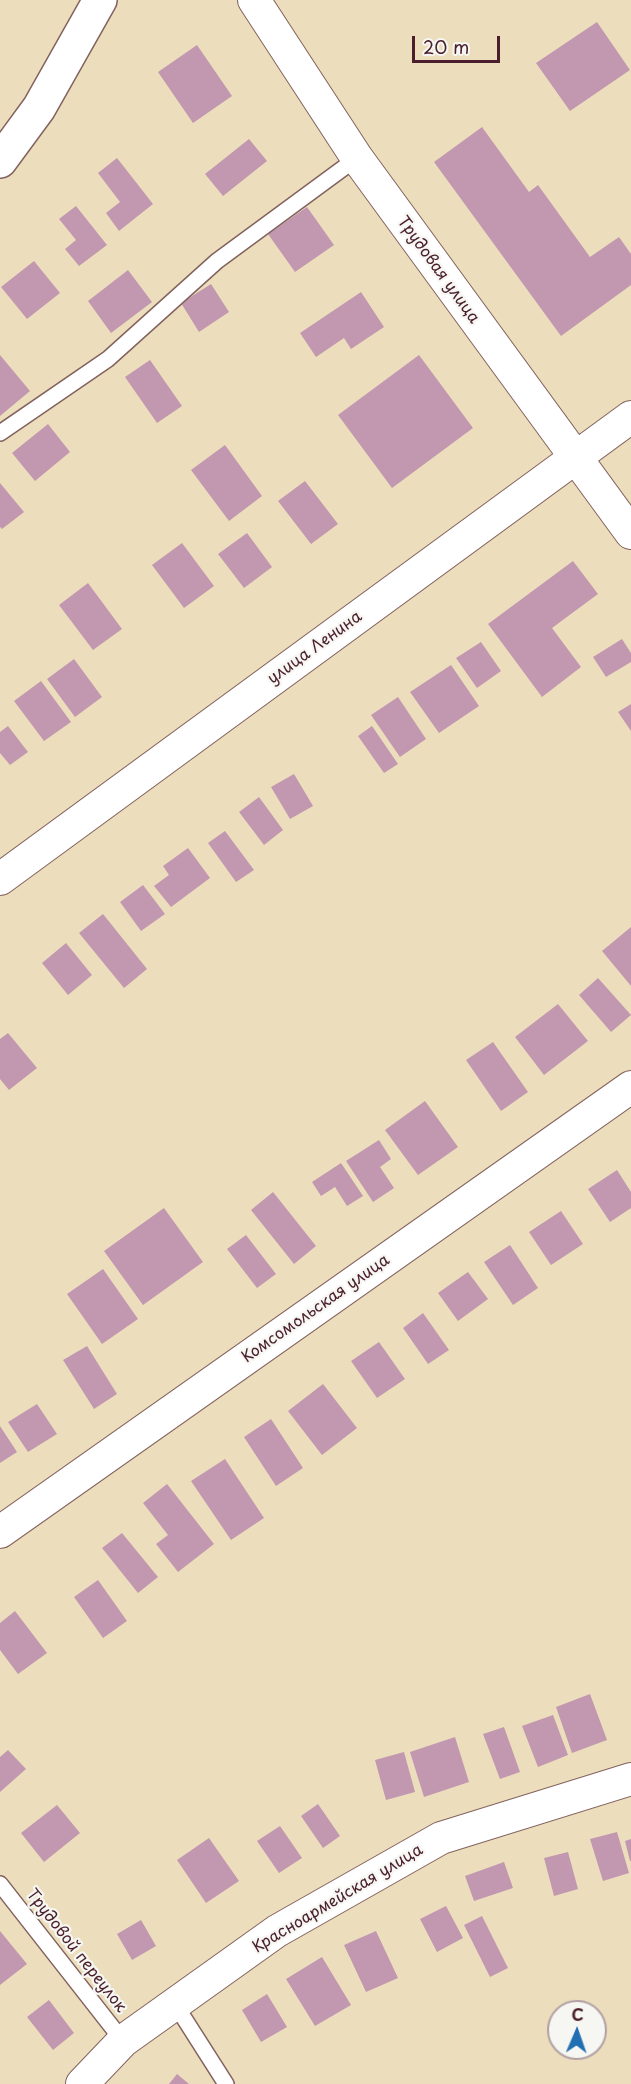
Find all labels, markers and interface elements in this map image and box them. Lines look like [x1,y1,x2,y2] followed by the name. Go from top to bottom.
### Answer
[415,24,504,62] scale bar
[423,33,469,60] text: 20 m
[393,213,483,327] street label: Трудовая улица
[264,607,366,689] street label: улица Ленина
[239,1251,393,1367] street label: Комсомольская улица
[249,1841,427,1957] street label: Красноармейская улица
[22,1885,130,2017] street label: Трудовой переулок
[547,2000,607,2060] north arrow
[571,2002,584,2026] text: С

